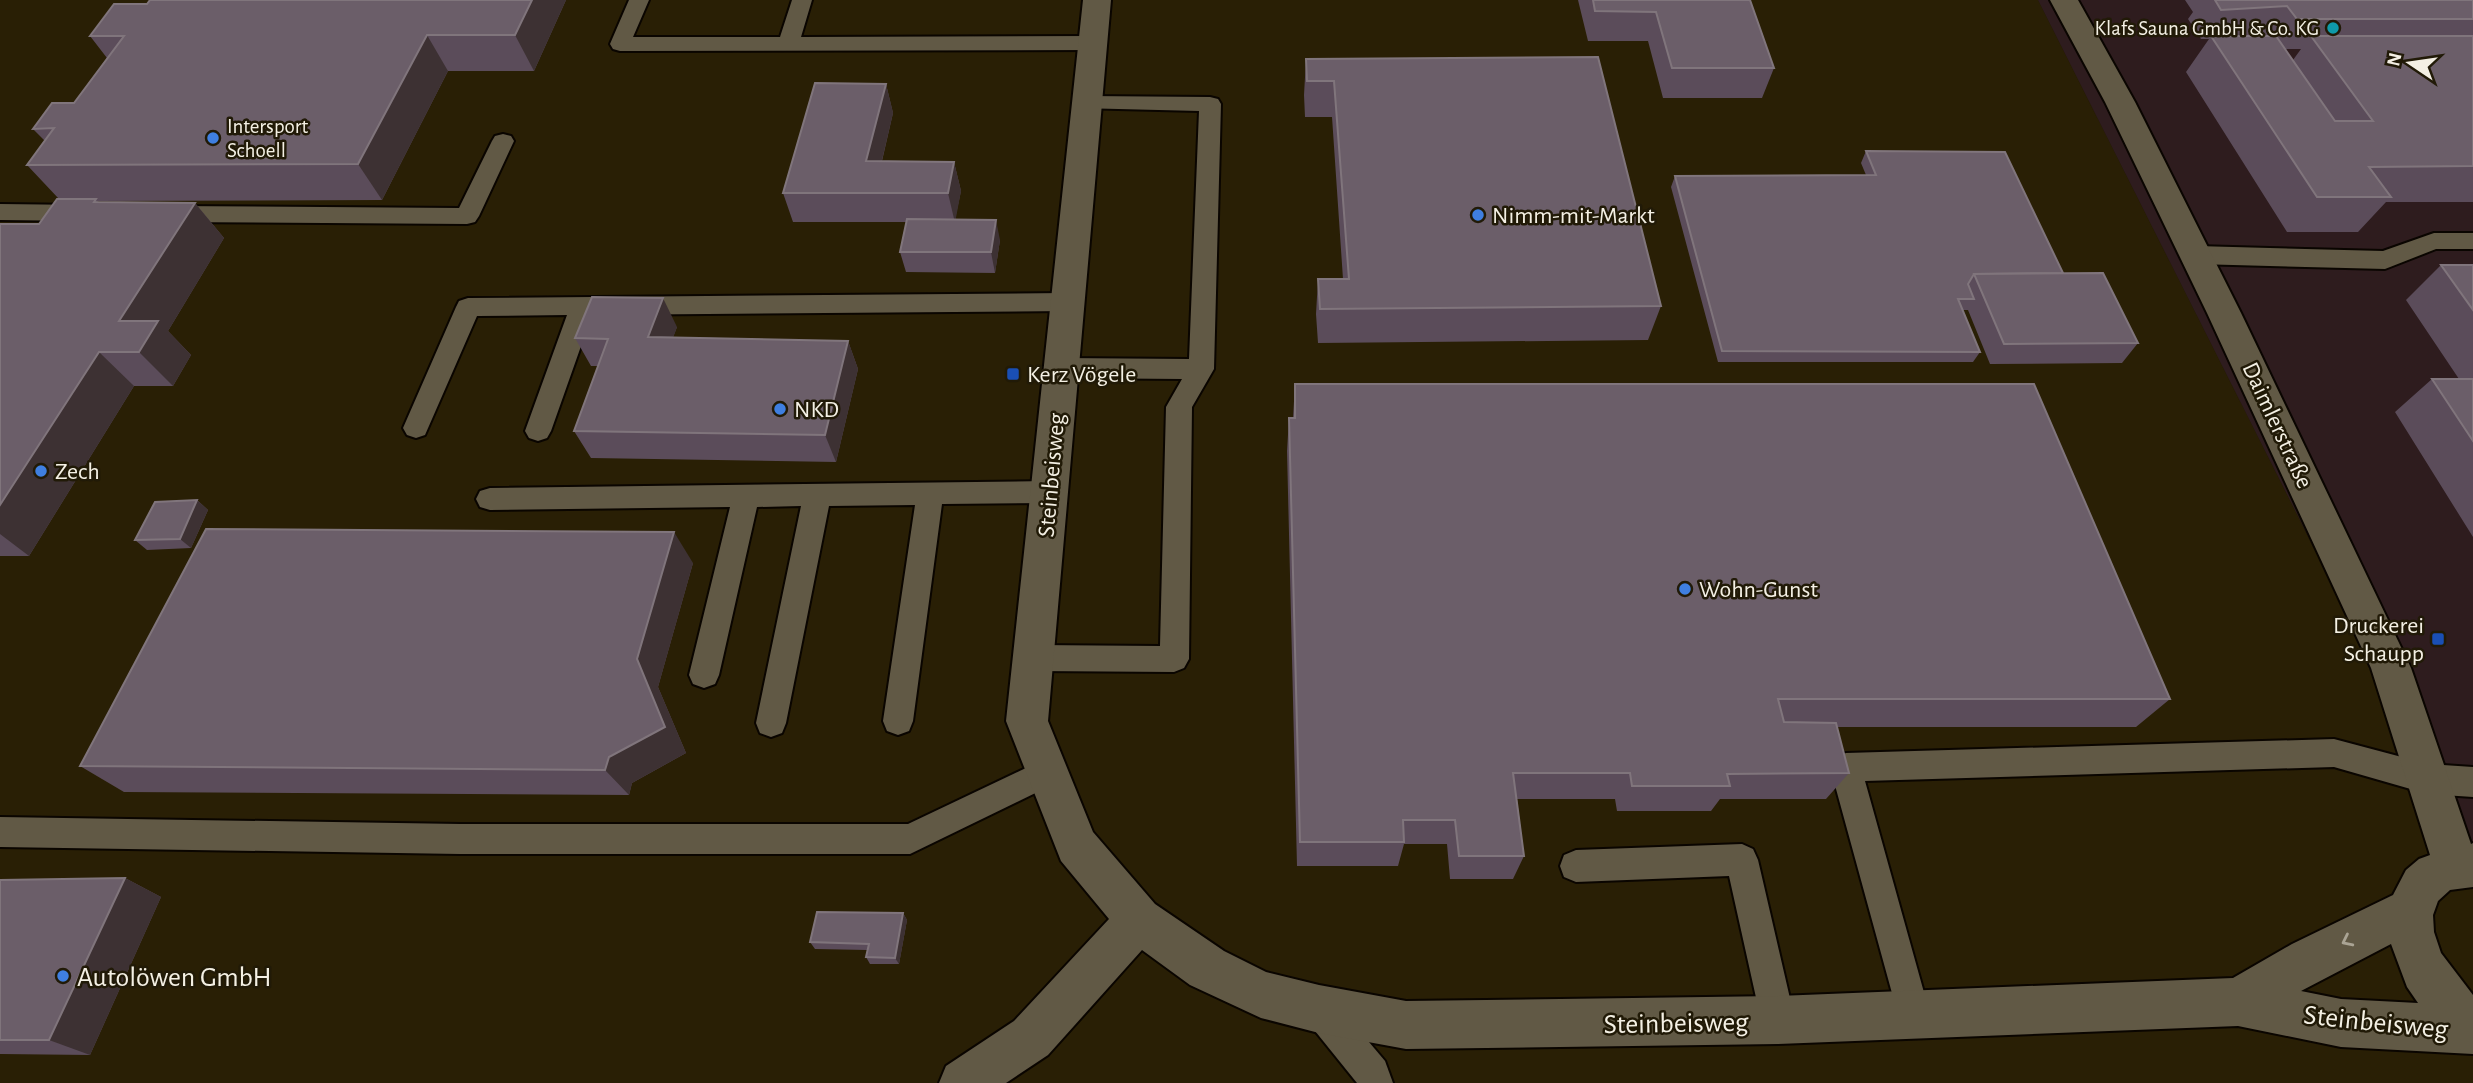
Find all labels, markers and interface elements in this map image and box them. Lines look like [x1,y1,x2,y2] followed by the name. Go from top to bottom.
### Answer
[2095,18,2319,39] place label: Klafs Sauna GmbH & Co. KG
[2325,20,2341,36] marker: Klafs Sauna GmbH & Co. KG
[2375,28,2445,98] north arrow
[2384,51,2406,68] text: N
[227,116,308,161] place label: Intersport Schoell
[205,130,221,146] marker: Intersport Schoell
[1492,204,1655,228] place label: Nimm-mit-Markt
[1470,207,1486,223] marker: Nimm-mit-Markt
[2238,359,2317,492] street label: Daimlerstraße
[1027,363,1136,387] place label: Kerz Vögele
[1005,366,1021,382] marker: Kerz Vögele
[794,398,839,422] place label: NKD
[772,401,788,417] marker: NKD
[1035,412,1069,538] street label: Steinbeisweg
[55,460,100,484] place label: Zech
[33,463,49,479] marker: Zech
[1699,578,1818,602] place label: Wohn-Gunst
[1677,581,1693,597] marker: Wohn-Gunst
[2333,614,2424,666] place label: Druckerei Schaupp
[2430,631,2446,647] marker: Druckerei Schaupp
[2342,932,2354,946] one-way arrow
[77,964,272,992] place label: Autolöwen GmbH
[55,968,71,984] marker: Autolöwen GmbH
[2302,1001,2450,1045] street label: Steinbeisweg
[1603,1009,1749,1039] street label: Steinbeisweg

